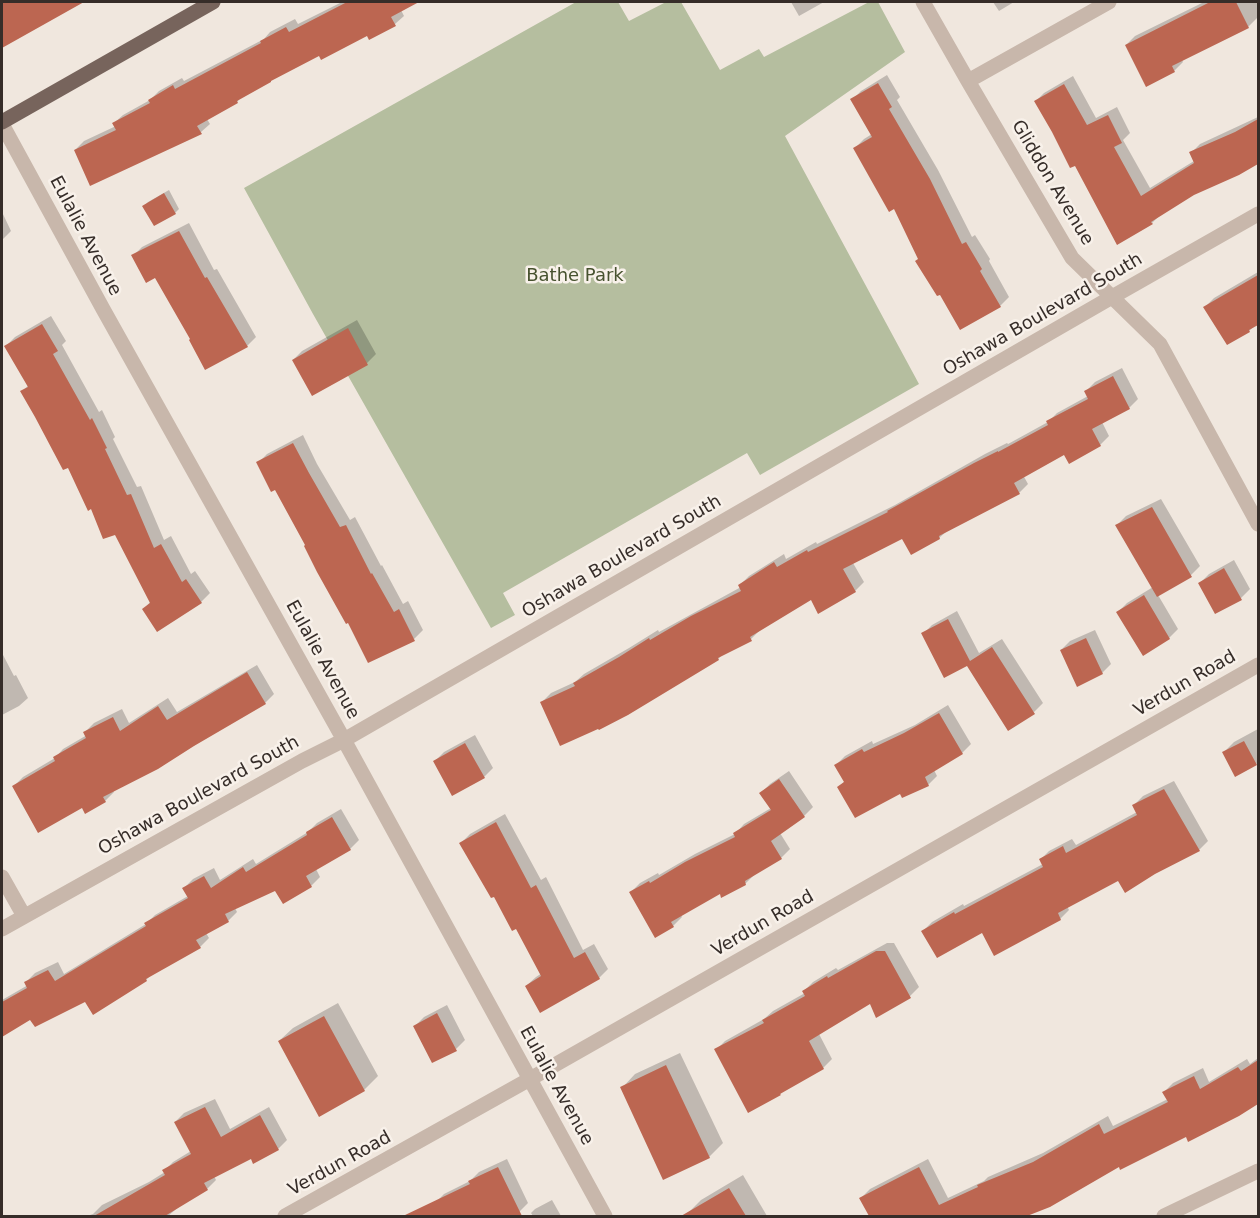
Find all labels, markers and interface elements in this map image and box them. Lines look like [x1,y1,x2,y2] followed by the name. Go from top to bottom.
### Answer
[1006,117,1098,249] street label: Gliddon Avenue
[44,172,126,300] street label: Eulalie Avenue
[940,249,1146,381] street label: Oshawa Boulevard South
[526,265,624,287] park label: Bathe Park
[519,491,725,623] street label: Oshawa Boulevard South
[280,597,364,723] street label: Eulalie Avenue
[1130,646,1240,722] street label: Verdun Road
[95,732,303,860] street label: Oshawa Boulevard South
[708,886,818,962] street label: Verdun Road
[514,1023,598,1149] street label: Eulalie Avenue
[285,1127,395,1201] street label: Verdun Road

